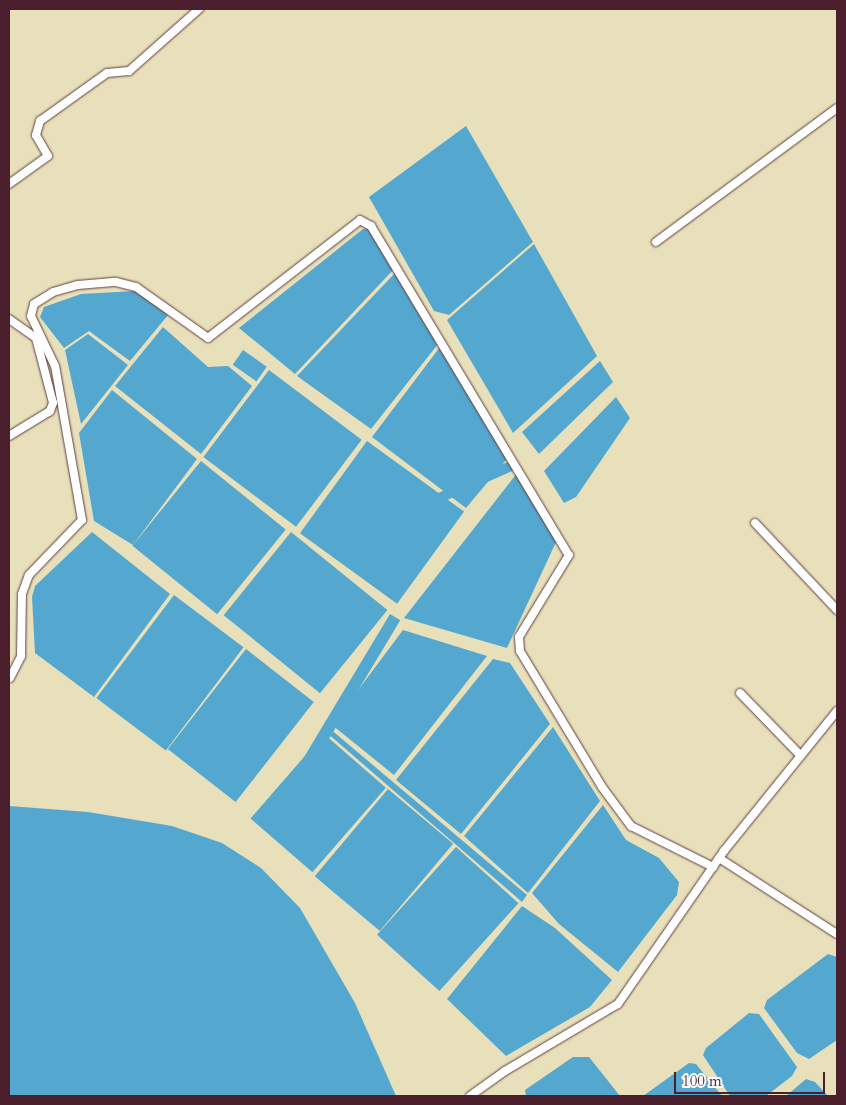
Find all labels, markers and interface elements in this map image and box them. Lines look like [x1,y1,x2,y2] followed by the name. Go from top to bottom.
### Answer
[676,1062,827,1094] scale bar
[682,1071,722,1091] text: 100 m

